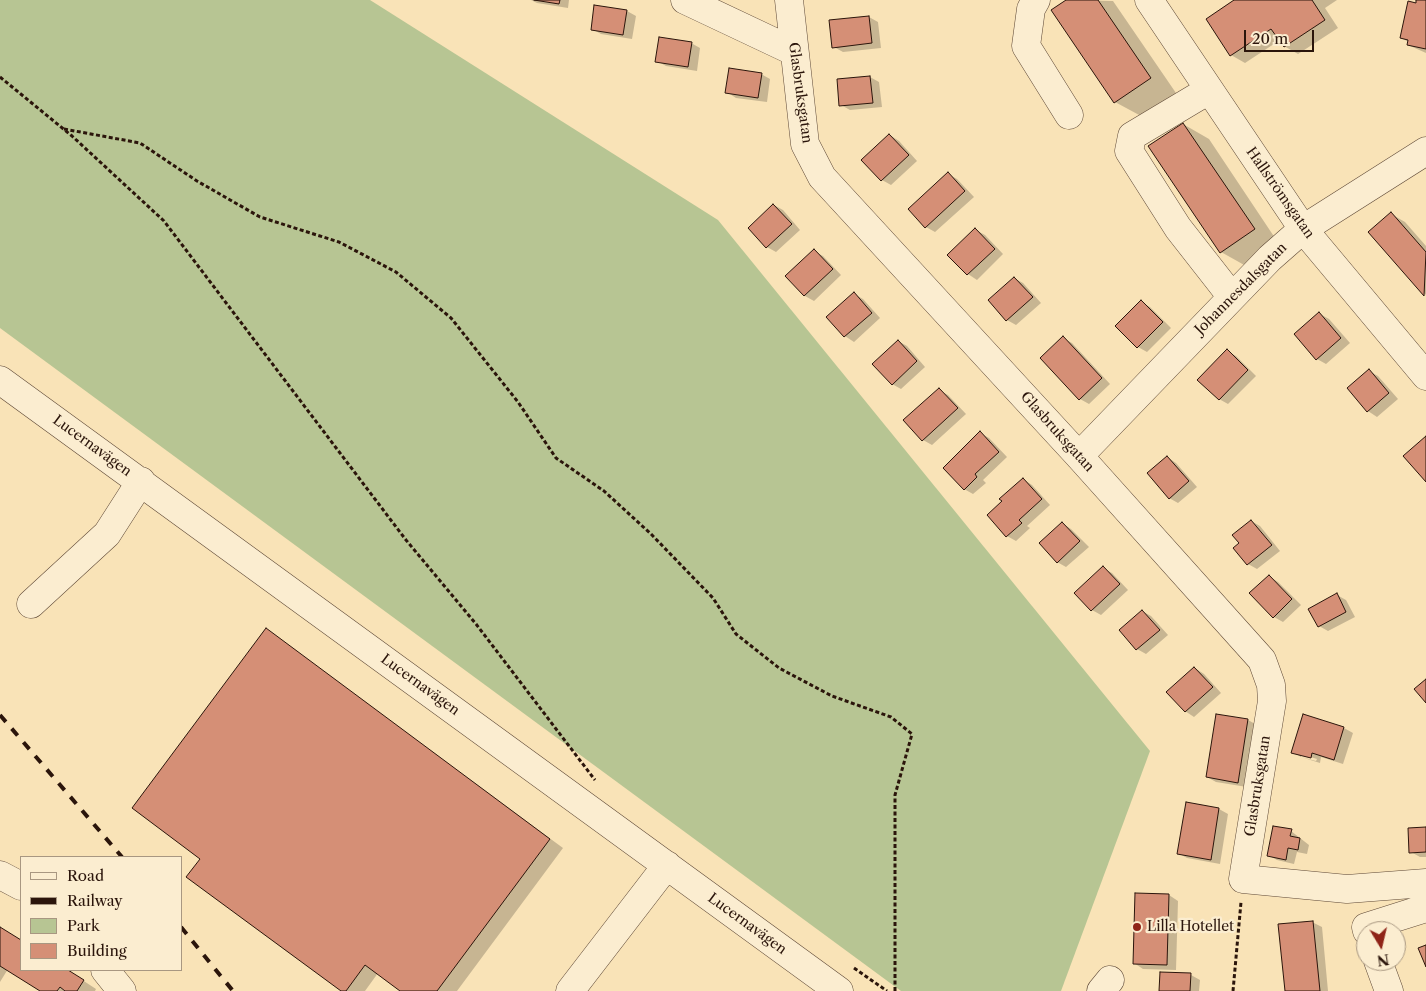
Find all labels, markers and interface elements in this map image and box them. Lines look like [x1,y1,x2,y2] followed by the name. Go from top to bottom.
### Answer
[1246,20,1316,52] scale bar
[1252,29,1288,48] text: 20 m
[785,41,815,145] street label: Glasbruksgatan
[1242,144,1318,242] street label: Hallströmsgatan
[1192,240,1290,338] street label: Johannesdalsgatan
[1017,389,1097,475] street label: Glasbruksgatan
[49,412,135,480] street label: Lucernavägen
[377,651,463,719] street label: Lucernavägen
[1242,734,1274,838] street label: Glasbruksgatan
[20,856,182,971] legend
[67,866,104,885] text: Road
[704,890,790,958] street label: Lucernavägen
[67,891,123,910] text: Railway
[67,916,100,935] text: Park
[1147,919,1234,935] place label: Lilla Hotellet
[1131,921,1143,933] marker: Lilla Hotellet
[1356,921,1406,971] north arrow
[67,941,127,960] text: Building
[1376,950,1391,970] text: N

